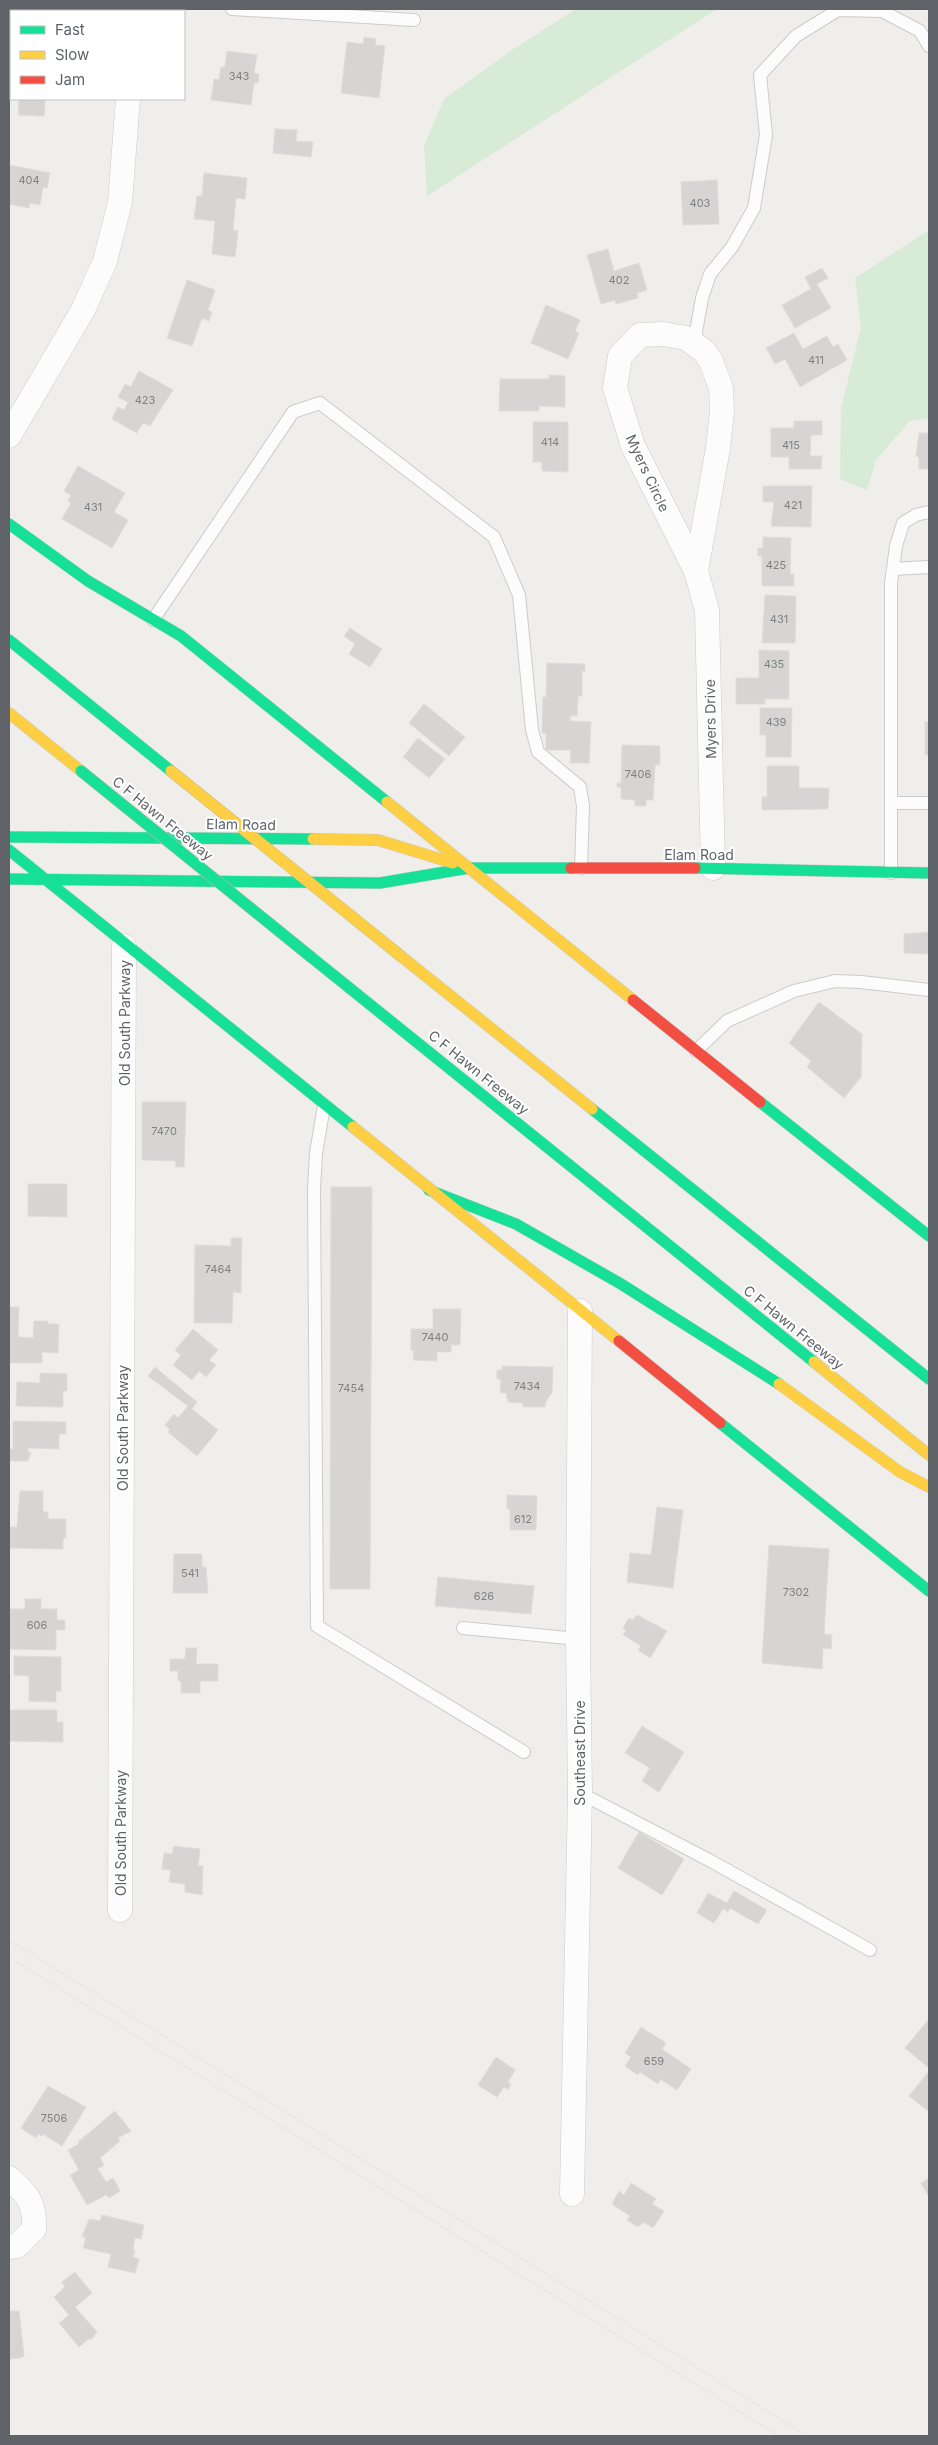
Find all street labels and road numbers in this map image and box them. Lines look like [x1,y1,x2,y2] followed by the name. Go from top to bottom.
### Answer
[623,432,673,514] street label: Myers Circle
[701,679,719,759] street label: Myers Drive
[109,772,217,864] street label: C F Hawn Freeway
[206,815,276,833] street label: Elam Road
[664,846,734,863] street label: Elam Road
[116,960,133,1086] street label: Old South Parkway
[425,1026,533,1118] street label: C F Hawn Freeway
[740,1281,848,1373] street label: C F Hawn Freeway
[114,1365,131,1491] street label: Old South Parkway
[571,1700,588,1806] street label: Southeast Drive
[112,1770,129,1896] street label: Old South Parkway

